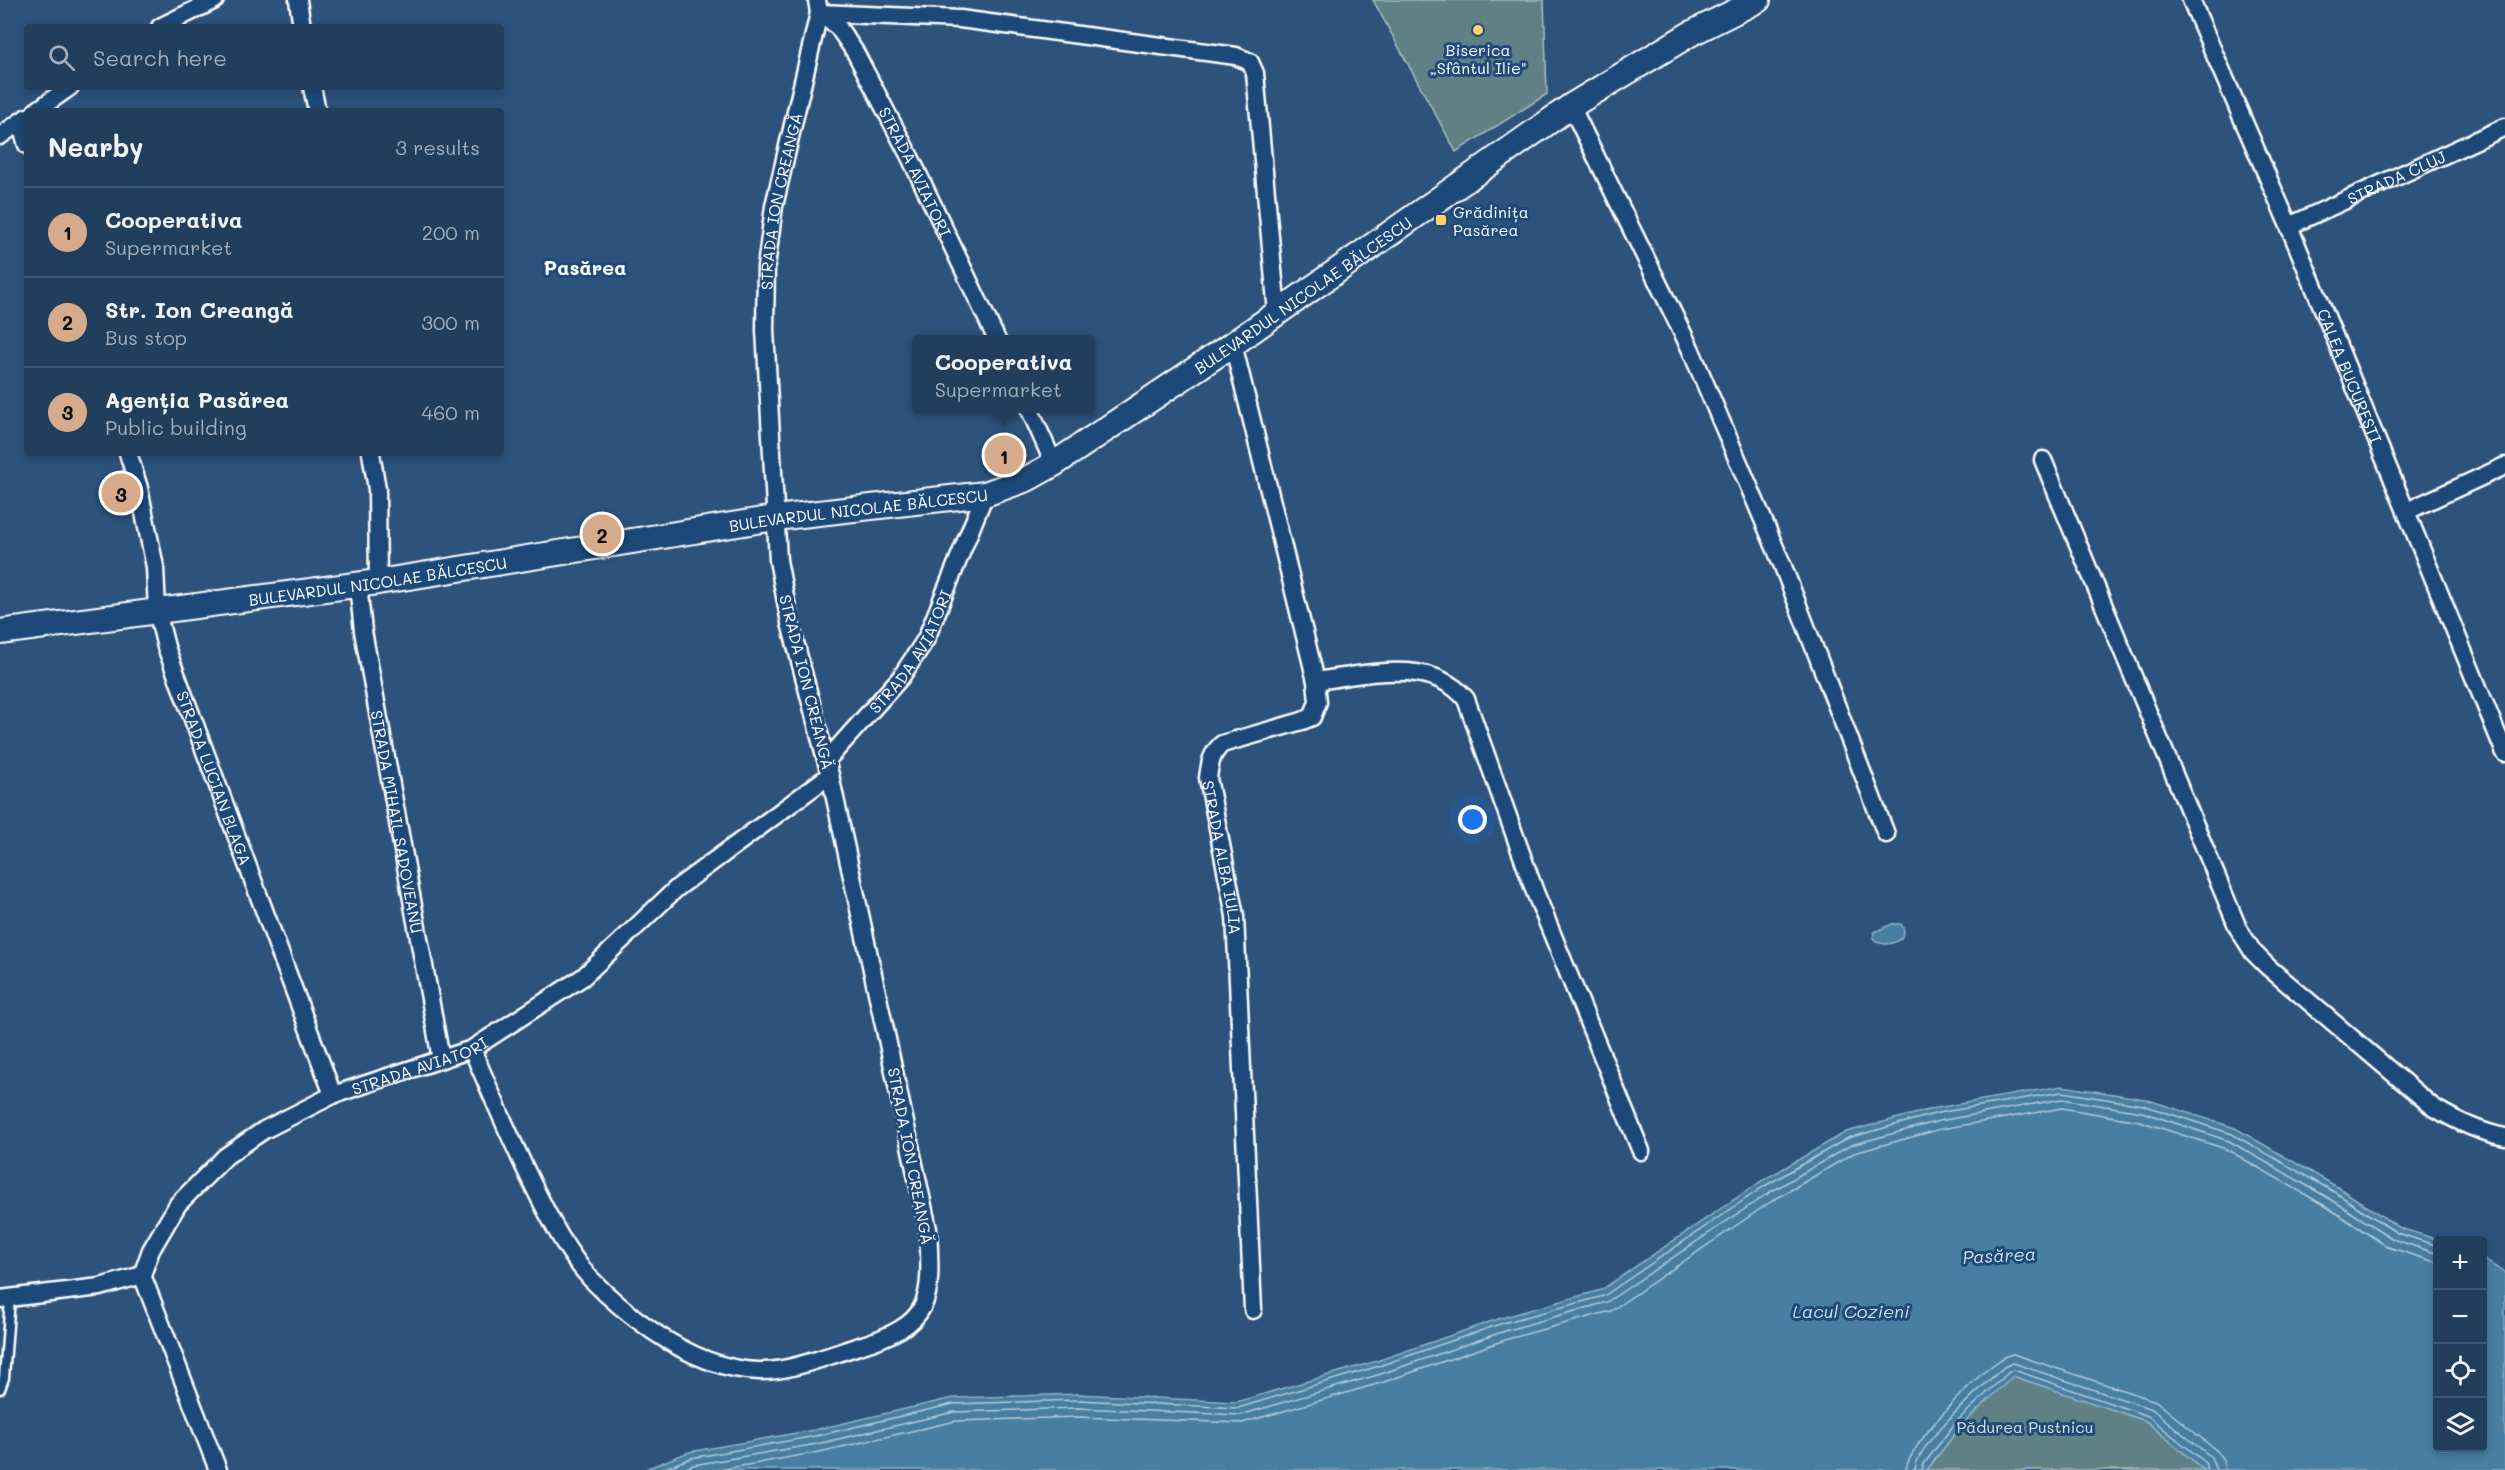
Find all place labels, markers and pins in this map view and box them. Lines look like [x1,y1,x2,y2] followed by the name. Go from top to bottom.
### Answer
[1471,23,1485,37] marker: Biserica „Sfântul Ilie"
[1429,39,1527,78] place label: Biserica „Sfântul Ilie"
[1453,201,1529,240] place label: Grădinița Pasărea
[1434,213,1448,227] marker: Grădinița Pasărea
[984,432,1024,478] pin: 1
[102,470,140,516] pin: 3
[582,512,622,556] pin: 2

